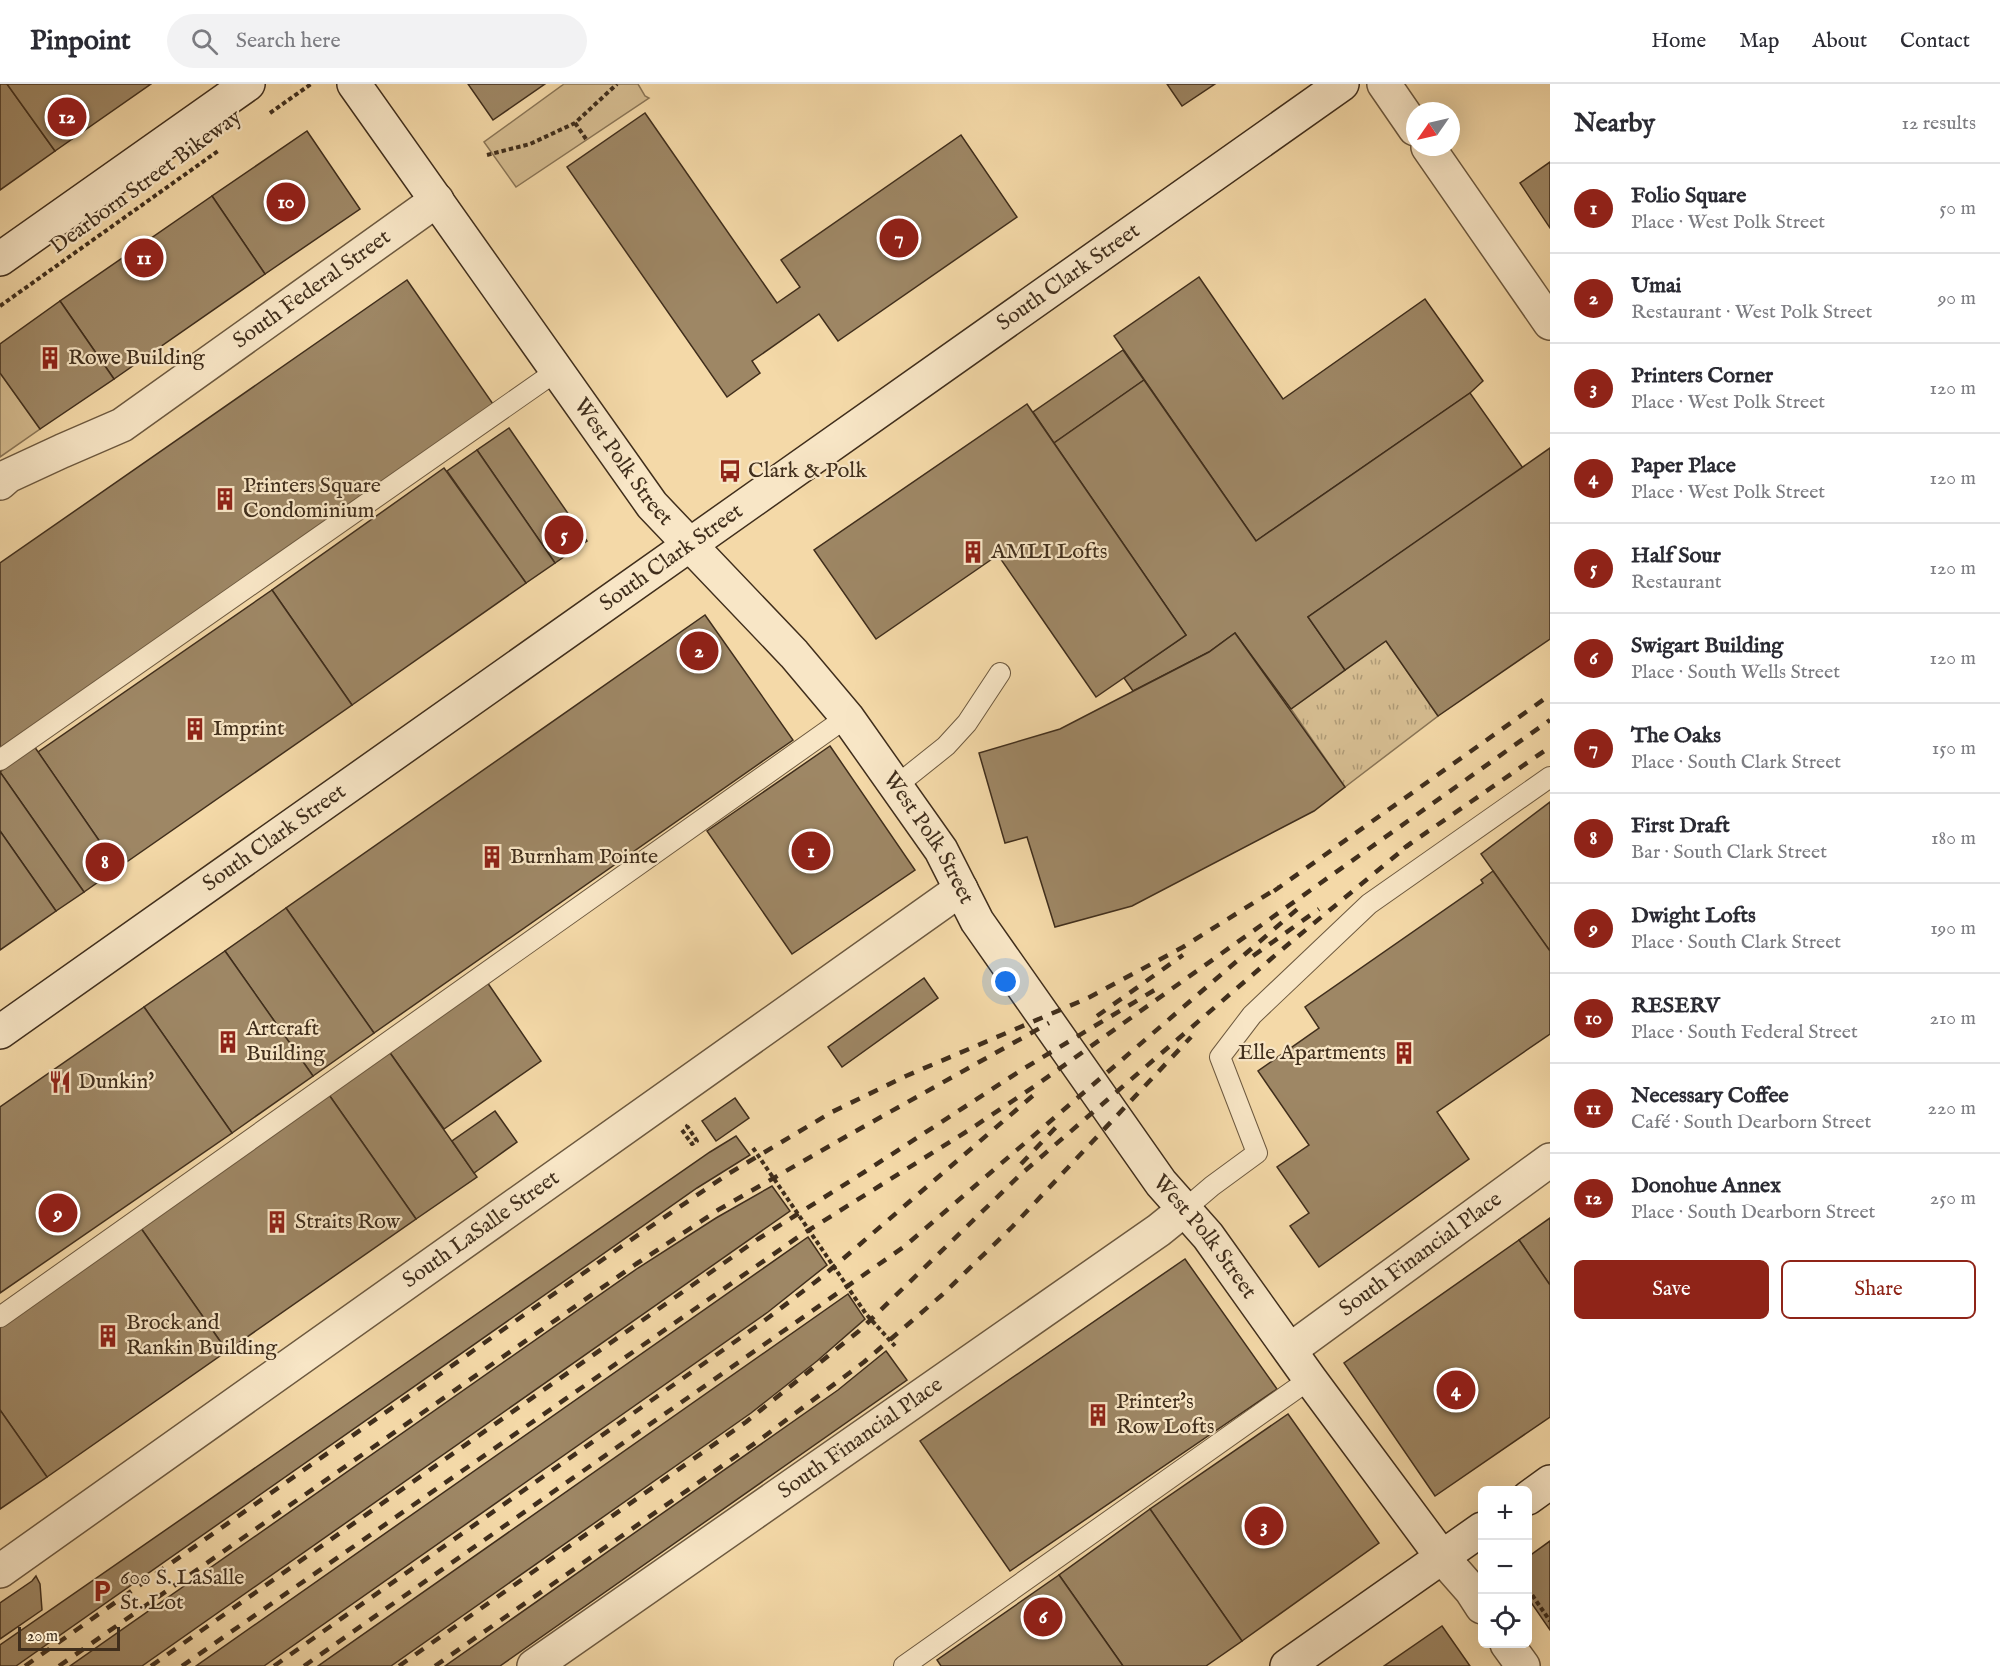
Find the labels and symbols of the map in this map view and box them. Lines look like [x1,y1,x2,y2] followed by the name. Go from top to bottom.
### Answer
[48,94,86,140] pin: 12
[1406,102,1460,156] north arrow
[45,103,247,261] street label: Dearborn Street Bikeway
[266,180,306,224] pin: 10
[880,216,918,260] pin: 7
[991,217,1146,338] street label: South Clark Street
[228,223,397,355] street label: South Federal Street
[124,236,164,280] pin: 11
[68,344,206,372] place label: Rowe Building
[37,345,63,371] building icon: Rowe Building
[567,393,679,532] street label: West Polk Street
[748,457,867,485] place label: Clark & Polk
[717,458,743,484] bus stop icon: Clark & Polk
[243,472,381,525] place label: Printers Square Condominium
[212,486,238,512] building icon: Printers Square Condominium
[594,497,749,618] street label: South Clark Street
[544,512,584,558] pin: 5
[990,538,1107,566] place label: AMLI Lofts
[960,539,986,565] building icon: AMLI Lofts
[680,628,718,674] pin: 2
[213,715,285,743] place label: Imprint
[182,716,208,742] building icon: Imprint
[876,766,980,909] street label: West Polk Street
[197,778,352,898] street label: South Clark Street
[792,828,830,873] pin: 1
[86,840,124,884] pin: 8
[510,843,658,871] place label: Burnham Pointe
[479,844,505,870] building icon: Burnham Pointe
[991,967,1020,996] your location
[245,1015,326,1068] place label: Artcraft Building
[215,1029,241,1055] building icon: Artcraft Building
[1238,1039,1386,1067] place label: Elle Apartments
[1391,1040,1417,1066] building icon: Elle Apartments
[78,1068,154,1096] place label: Dunkin'
[47,1069,73,1095] restaurant icon: Dunkin'
[397,1164,565,1295] street label: South LaSalle Street
[1146,1169,1263,1305] street label: West Polk Street
[1334,1186,1508,1323] street label: South Financial Place
[38,1190,78,1236] pin: 9
[295,1208,401,1236] place label: Straits Row
[264,1209,290,1235] building icon: Straits Row
[126,1309,278,1362] place label: Brock and Rankin Building
[95,1323,121,1349] building icon: Brock and Rankin Building
[1436,1368,1476,1412] pin: 4
[772,1371,948,1506] street label: South Financial Place
[1116,1388,1214,1441] place label: Printer's Row Lofts
[1085,1402,1111,1428] building icon: Printer's Row Lofts
[1244,1504,1284,1548] pin: 3
[120,1564,244,1617] place label: 600 S. LaSalle St. Lot
[89,1578,115,1604] parking icon: 600 S. LaSalle St. Lot
[1024,1594,1062,1640] pin: 6
[18,1624,120,1652] scale bar

